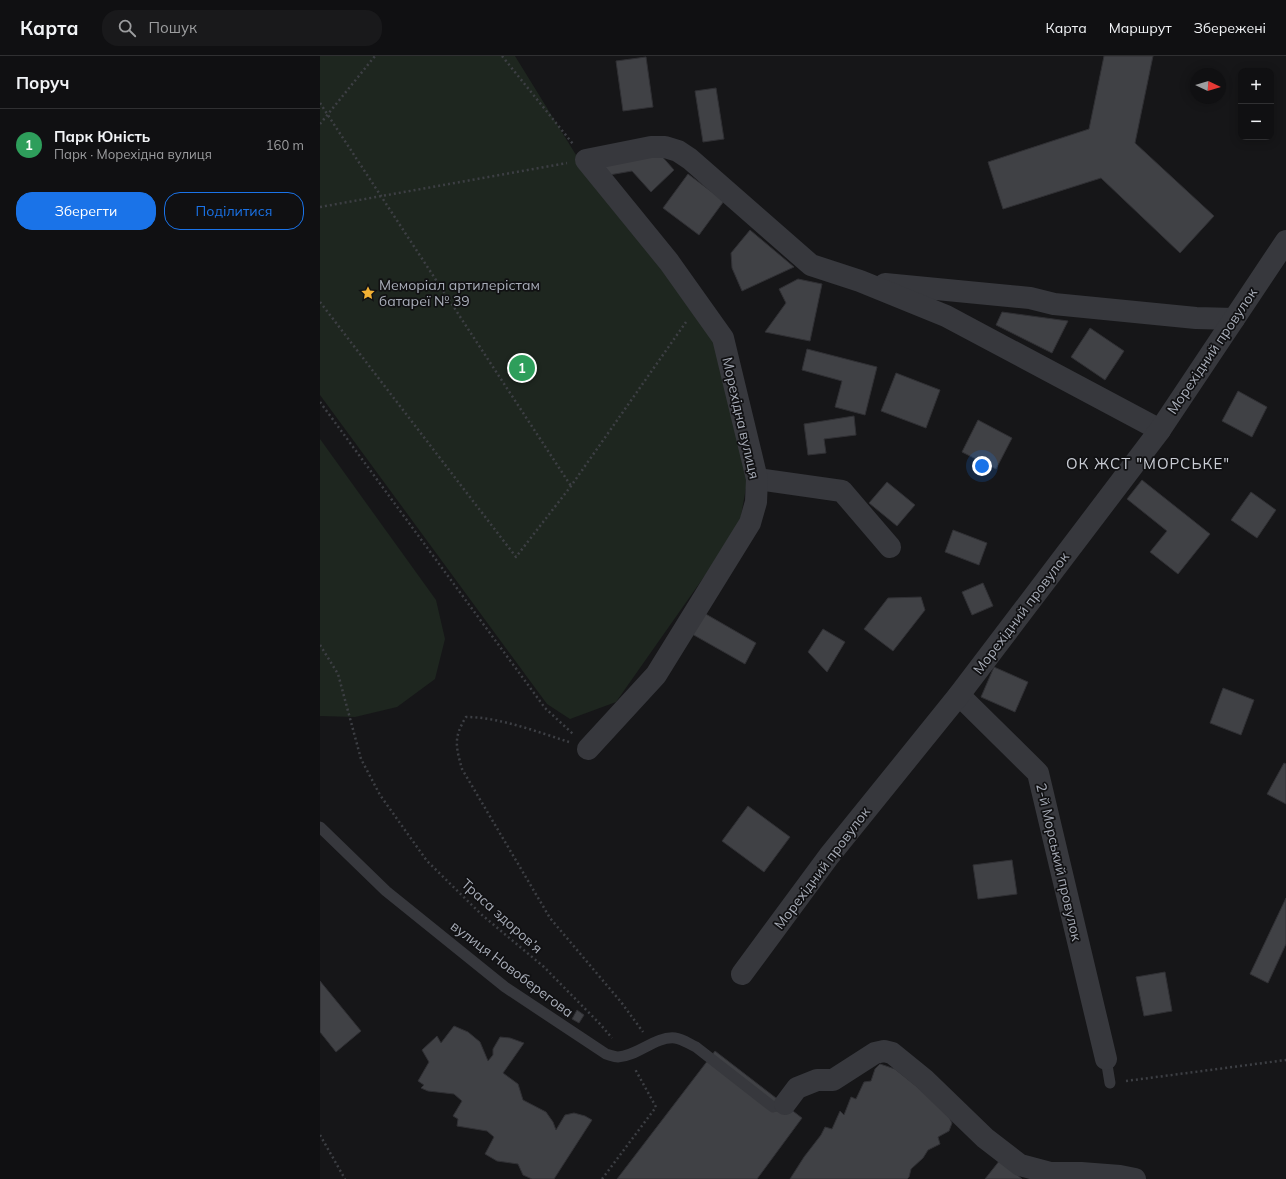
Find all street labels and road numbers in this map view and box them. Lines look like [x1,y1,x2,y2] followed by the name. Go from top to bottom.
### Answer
[1163,284,1261,418] street label: Морехідний провулок
[718,355,764,481] street label: Морехідна вулиця
[969,548,1073,678] street label: Морехідний провулок
[1032,781,1086,943] street label: 2-й Морський провулок
[770,803,874,933] street label: Морехідний провулок
[458,875,546,957] street label: Траса здоров’я
[447,917,577,1021] street label: вулиця Новоберегова

